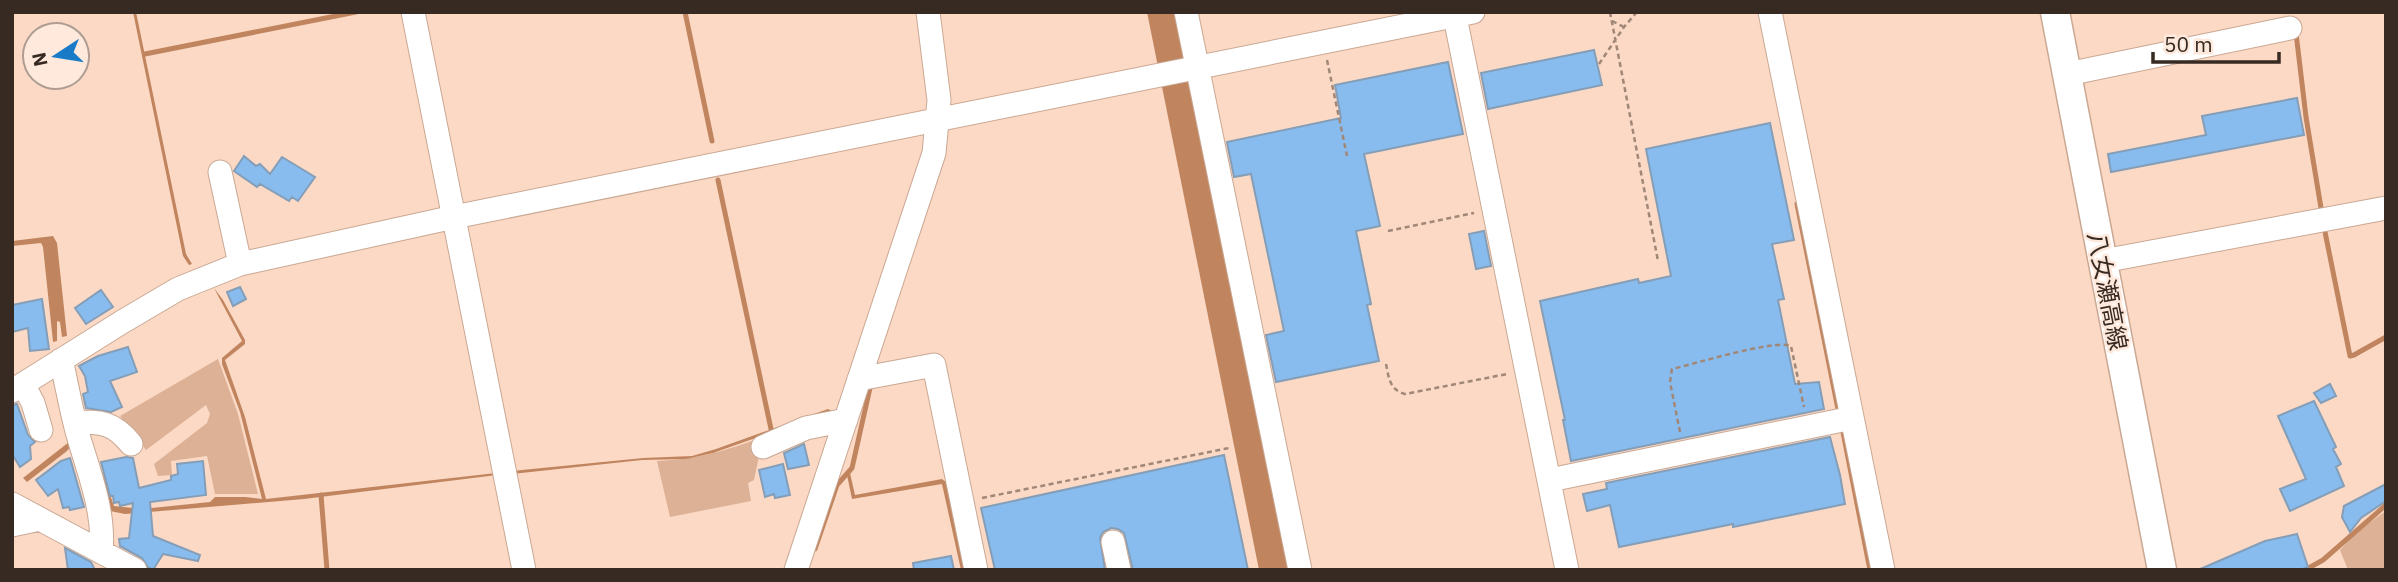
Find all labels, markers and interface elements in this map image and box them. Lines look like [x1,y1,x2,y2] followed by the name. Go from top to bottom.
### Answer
[21,21,91,91] north arrow
[2153,21,2279,65] scale bar
[2164,30,2213,58] text: 50 m
[26,50,53,69] text: N
[2081,229,2135,353] street label: 八女瀬高線

